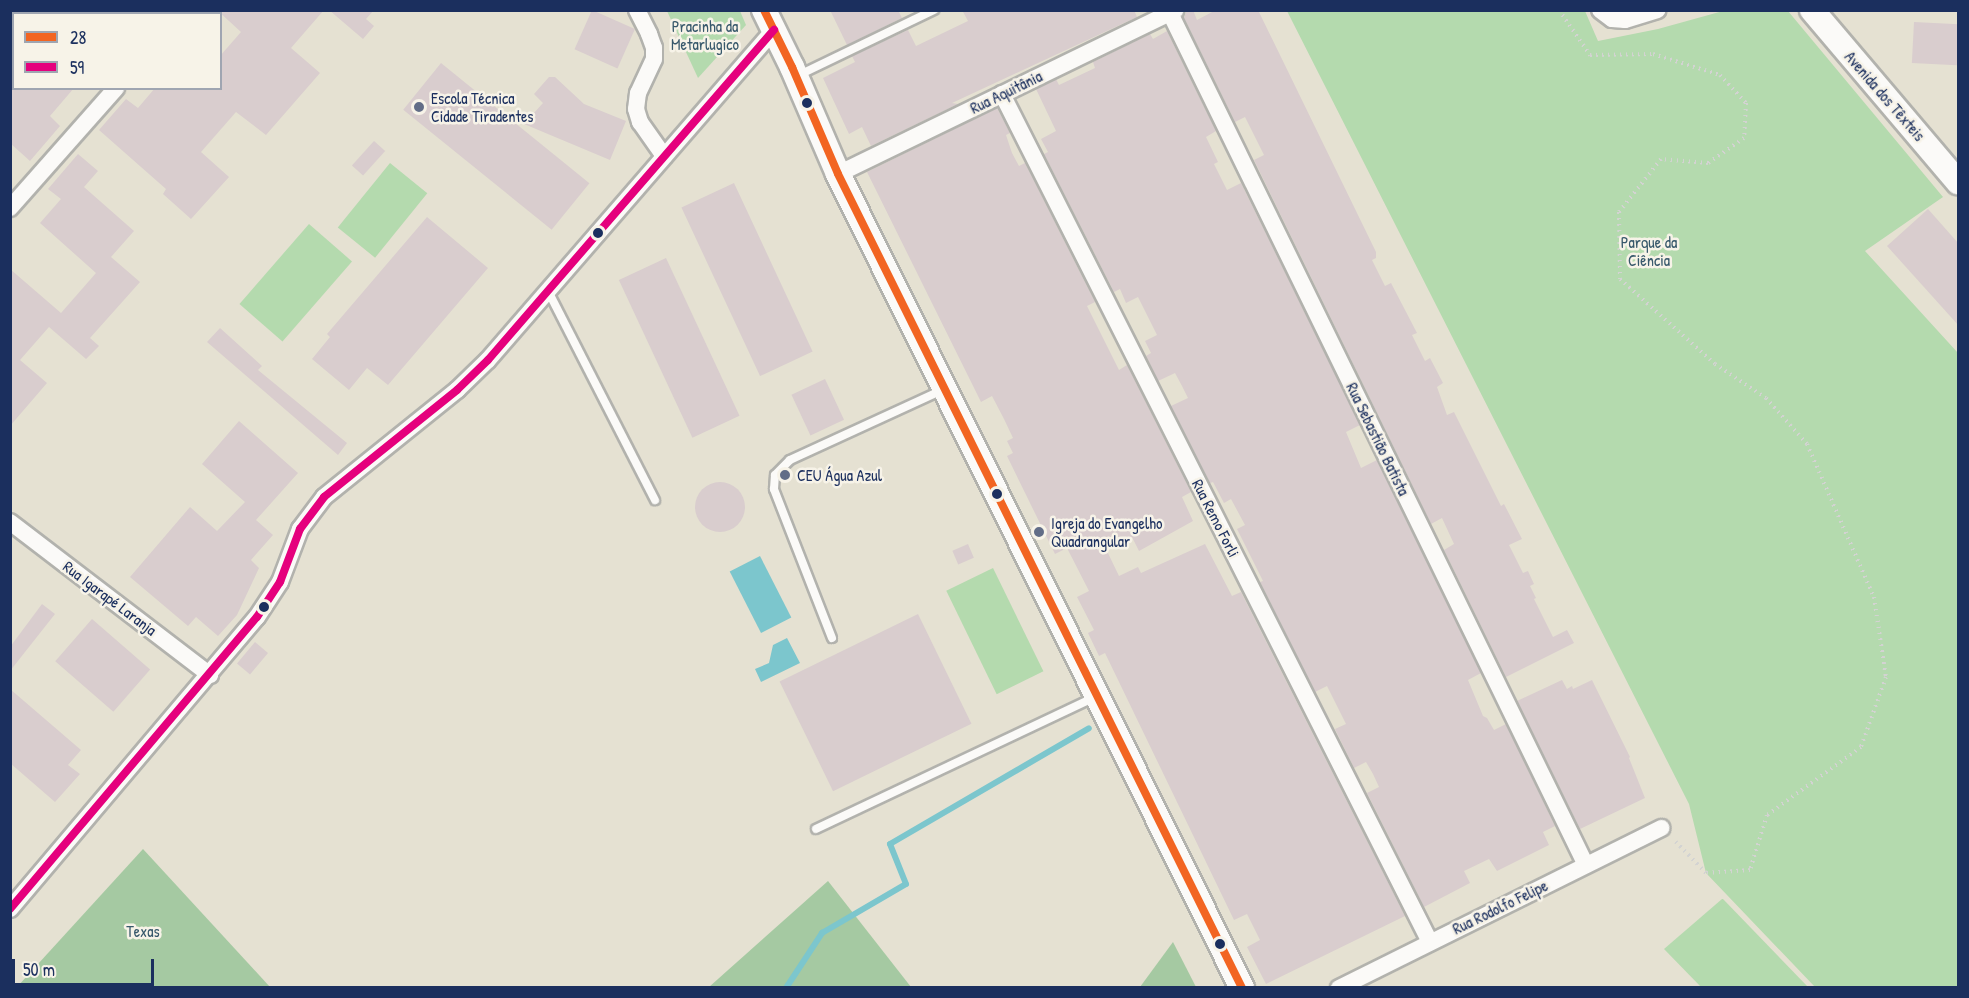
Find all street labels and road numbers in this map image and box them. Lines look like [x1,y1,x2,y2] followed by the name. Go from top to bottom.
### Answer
[1841,47,1929,145] street label: Avenida dos Têxteis
[967,66,1045,118] street label: Rua Aquitânia
[1342,379,1414,499] street label: Rua Sebastião Batista
[1188,476,1244,560] street label: Rua Remo Forli
[59,557,161,639] street label: Rua Igarapé Laranja
[1449,876,1551,938] street label: Rua Rodolfo Felipe

